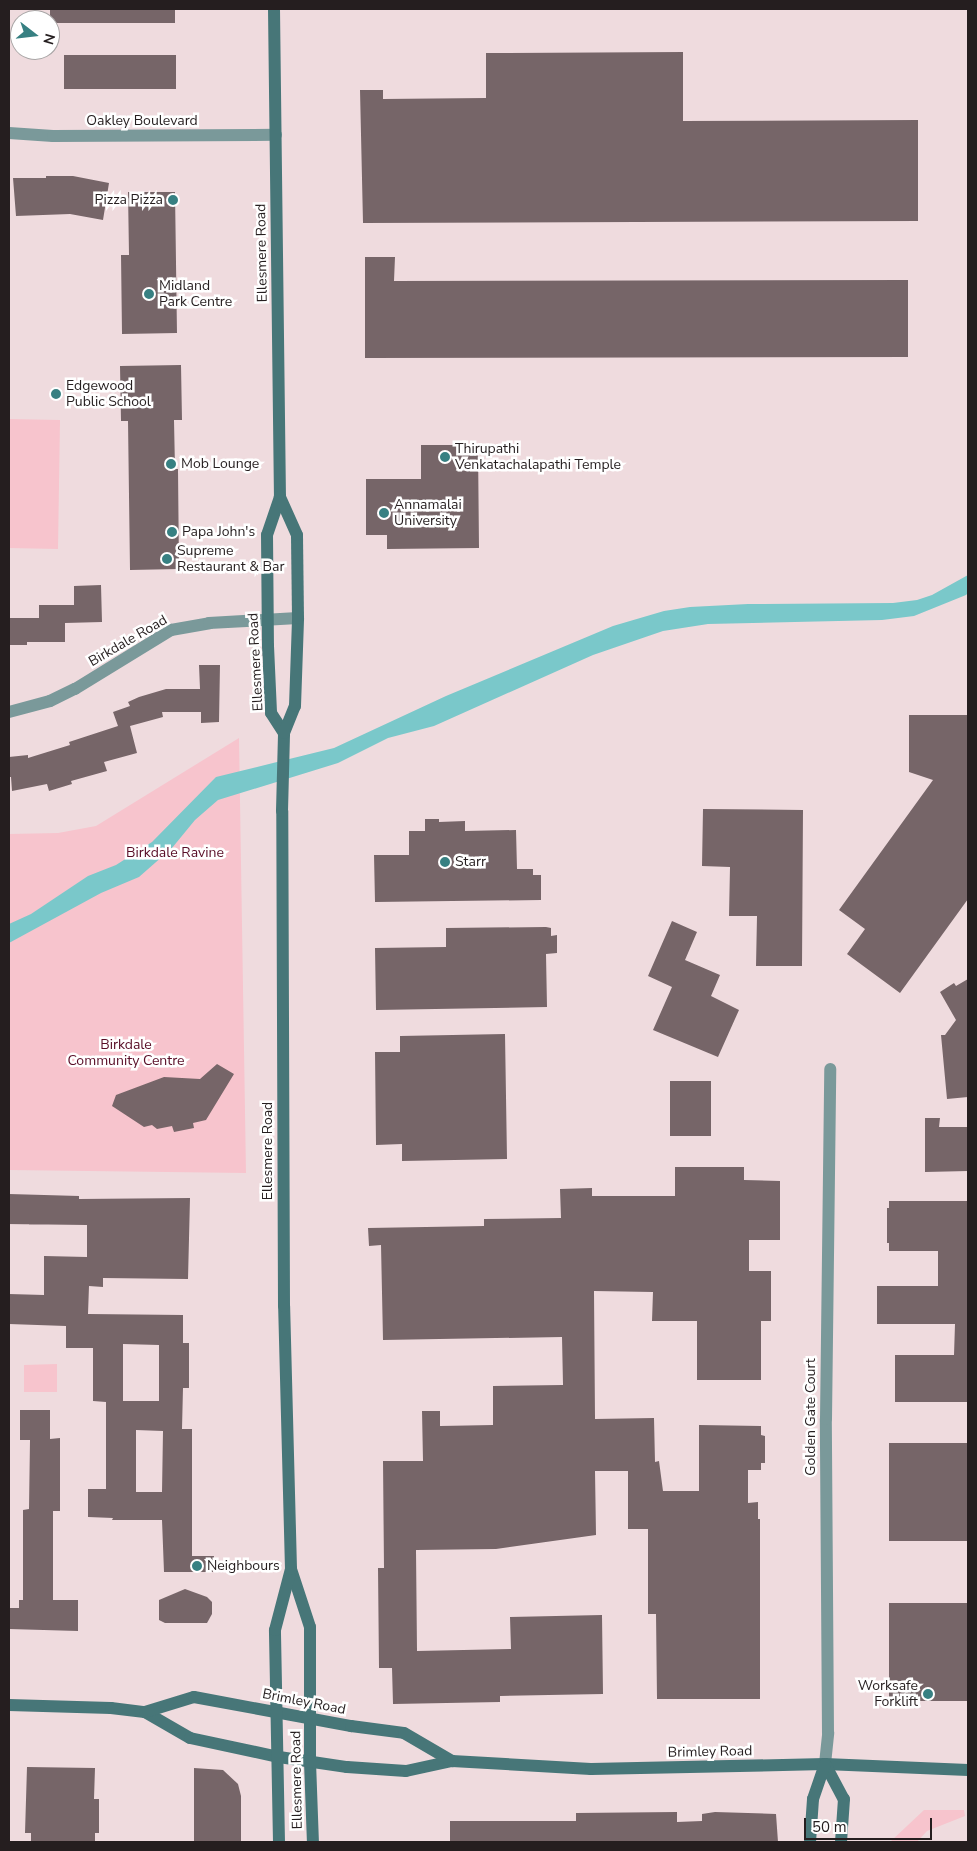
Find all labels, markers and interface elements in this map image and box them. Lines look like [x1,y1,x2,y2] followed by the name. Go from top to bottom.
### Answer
[10,10,60,60] north arrow
[38,31,60,47] text: N
[86,113,198,129] street label: Oakley Boulevard
[95,192,163,208] place label: Pizza Pizza
[167,194,179,206] marker: Pizza Pizza
[253,204,271,302] street label: Ellesmere Road
[159,278,232,310] place label: Midland Park Centre
[143,288,155,300] marker: Midland Park Centre
[66,378,151,411] place label: Edgewood Public School
[50,388,62,400] marker: Edgewood Public School
[455,441,621,474] place label: Thirupathi Venkatachalapathi Temple
[439,451,451,463] marker: Thirupathi Venkatachalapathi Temple
[181,456,259,472] place label: Mob Lounge
[165,458,177,470] marker: Mob Lounge
[394,497,462,530] place label: Annamalai University
[378,507,390,519] marker: Annamalai University
[182,524,255,540] place label: Papa John's
[166,526,178,538] marker: Papa John's
[177,543,285,576] place label: Supreme Restaurant & Bar
[161,553,173,565] marker: Supreme Restaurant & Bar
[86,612,170,670] street label: Birkdale Road
[245,612,267,712] street label: Ellesmere Road
[126,845,224,861] park label: Birkdale Ravine
[455,854,486,870] place label: Starr
[439,856,451,868] marker: Starr
[67,1037,185,1070] park label: Birkdale Community Centre
[260,1102,276,1200] street label: Ellesmere Road
[803,1358,819,1476] street label: Golden Gate Court
[207,1558,280,1574] place label: Neighbours
[191,1560,203,1572] marker: Neighbours
[858,1678,918,1710] place label: Worksafe Forklift
[261,1686,347,1718] street label: Brimley Road
[922,1688,934,1700] marker: Worksafe Forklift
[288,1731,306,1829] street label: Ellesmere Road
[668,1743,752,1761] street label: Brimley Road
[807,1808,934,1840] scale bar
[812,1817,847,1837] text: 50 m

